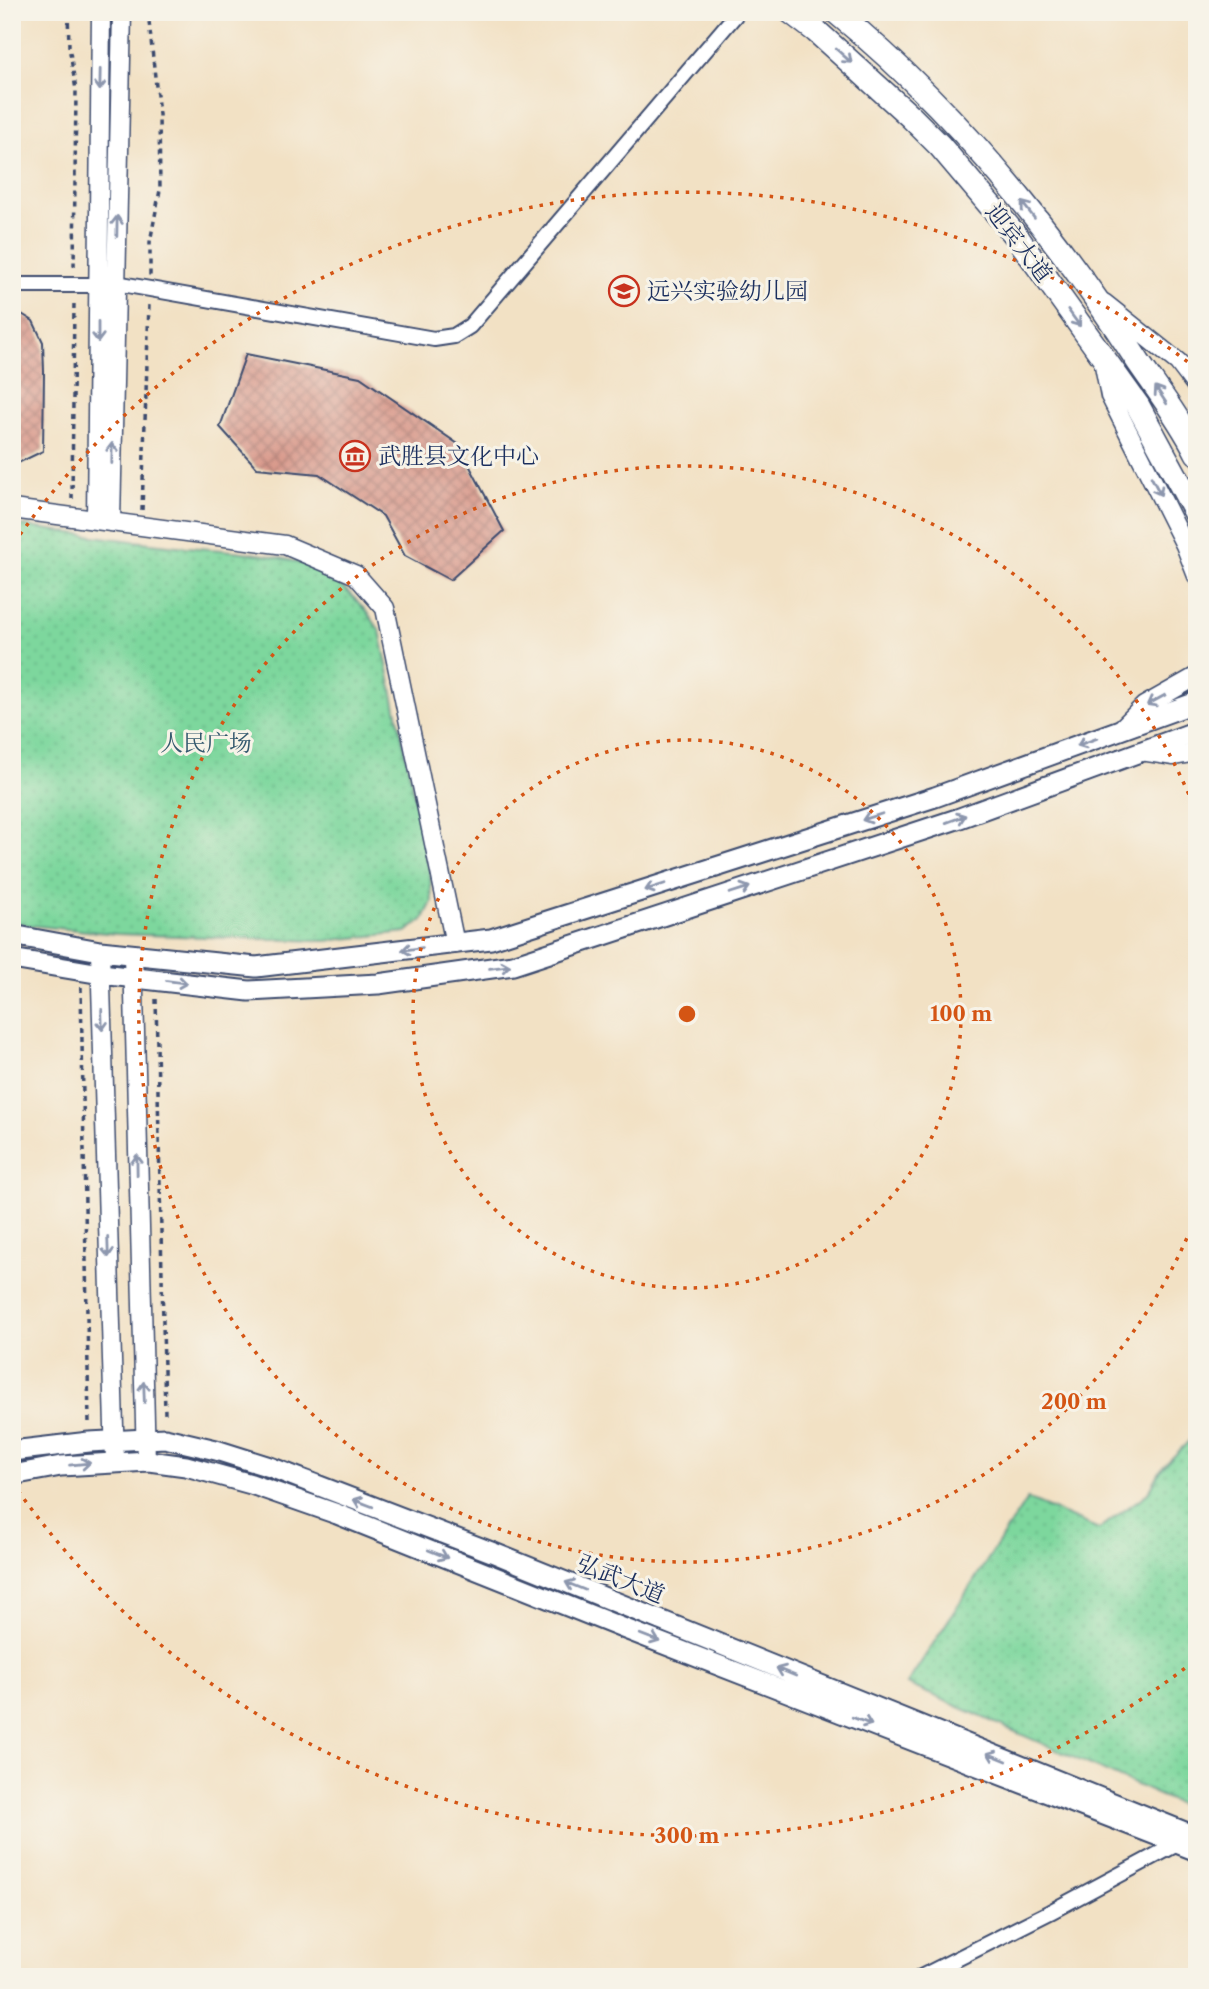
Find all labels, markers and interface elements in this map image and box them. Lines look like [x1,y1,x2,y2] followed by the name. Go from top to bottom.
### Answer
[835,48,853,64] one-way arrow
[93,69,107,92] one-way arrow
[980,198,1058,288] street label: 迎宾大道
[1020,202,1035,220] one-way arrow
[110,215,124,238] one-way arrow
[607,274,641,308] school or university icon: 远兴实验幼儿园
[647,277,808,305] place label: 远兴实验幼儿园
[1067,308,1081,327] one-way arrow
[91,321,105,344] one-way arrow
[1153,386,1168,405] one-way arrow
[338,439,372,473] museum icon: 武胜县文化中心
[106,442,119,465] one-way arrow
[378,442,539,470] place label: 武胜县文化中心
[1149,476,1163,496] one-way arrow
[1146,693,1166,707] one-way arrow
[160,729,252,757] park label: 人民广场
[1076,737,1098,749] one-way arrow
[861,812,883,825] one-way arrow
[945,812,967,824] one-way arrow
[644,881,666,894] one-way arrow
[729,883,751,895] one-way arrow
[401,942,424,955] one-way arrow
[489,960,511,973] one-way arrow
[165,976,188,989] one-way arrow
[930,1001,992,1026] text: 100 m
[675,1002,699,1026] centre of rings
[95,1008,109,1031] one-way arrow
[131,1154,144,1177] one-way arrow
[102,1235,115,1258] one-way arrow
[137,1381,150,1404] one-way arrow
[1041,1389,1107,1414] text: 200 m
[68,1457,90,1470] one-way arrow
[353,1496,375,1508] one-way arrow
[427,1549,449,1562] one-way arrow
[573,1549,669,1609] street label: 弘武大道
[565,1579,586,1592] one-way arrow
[638,1633,660,1646] one-way arrow
[775,1665,797,1678] one-way arrow
[850,1715,872,1728] one-way arrow
[986,1750,1008,1763] one-way arrow
[655,1823,719,1848] text: 300 m

